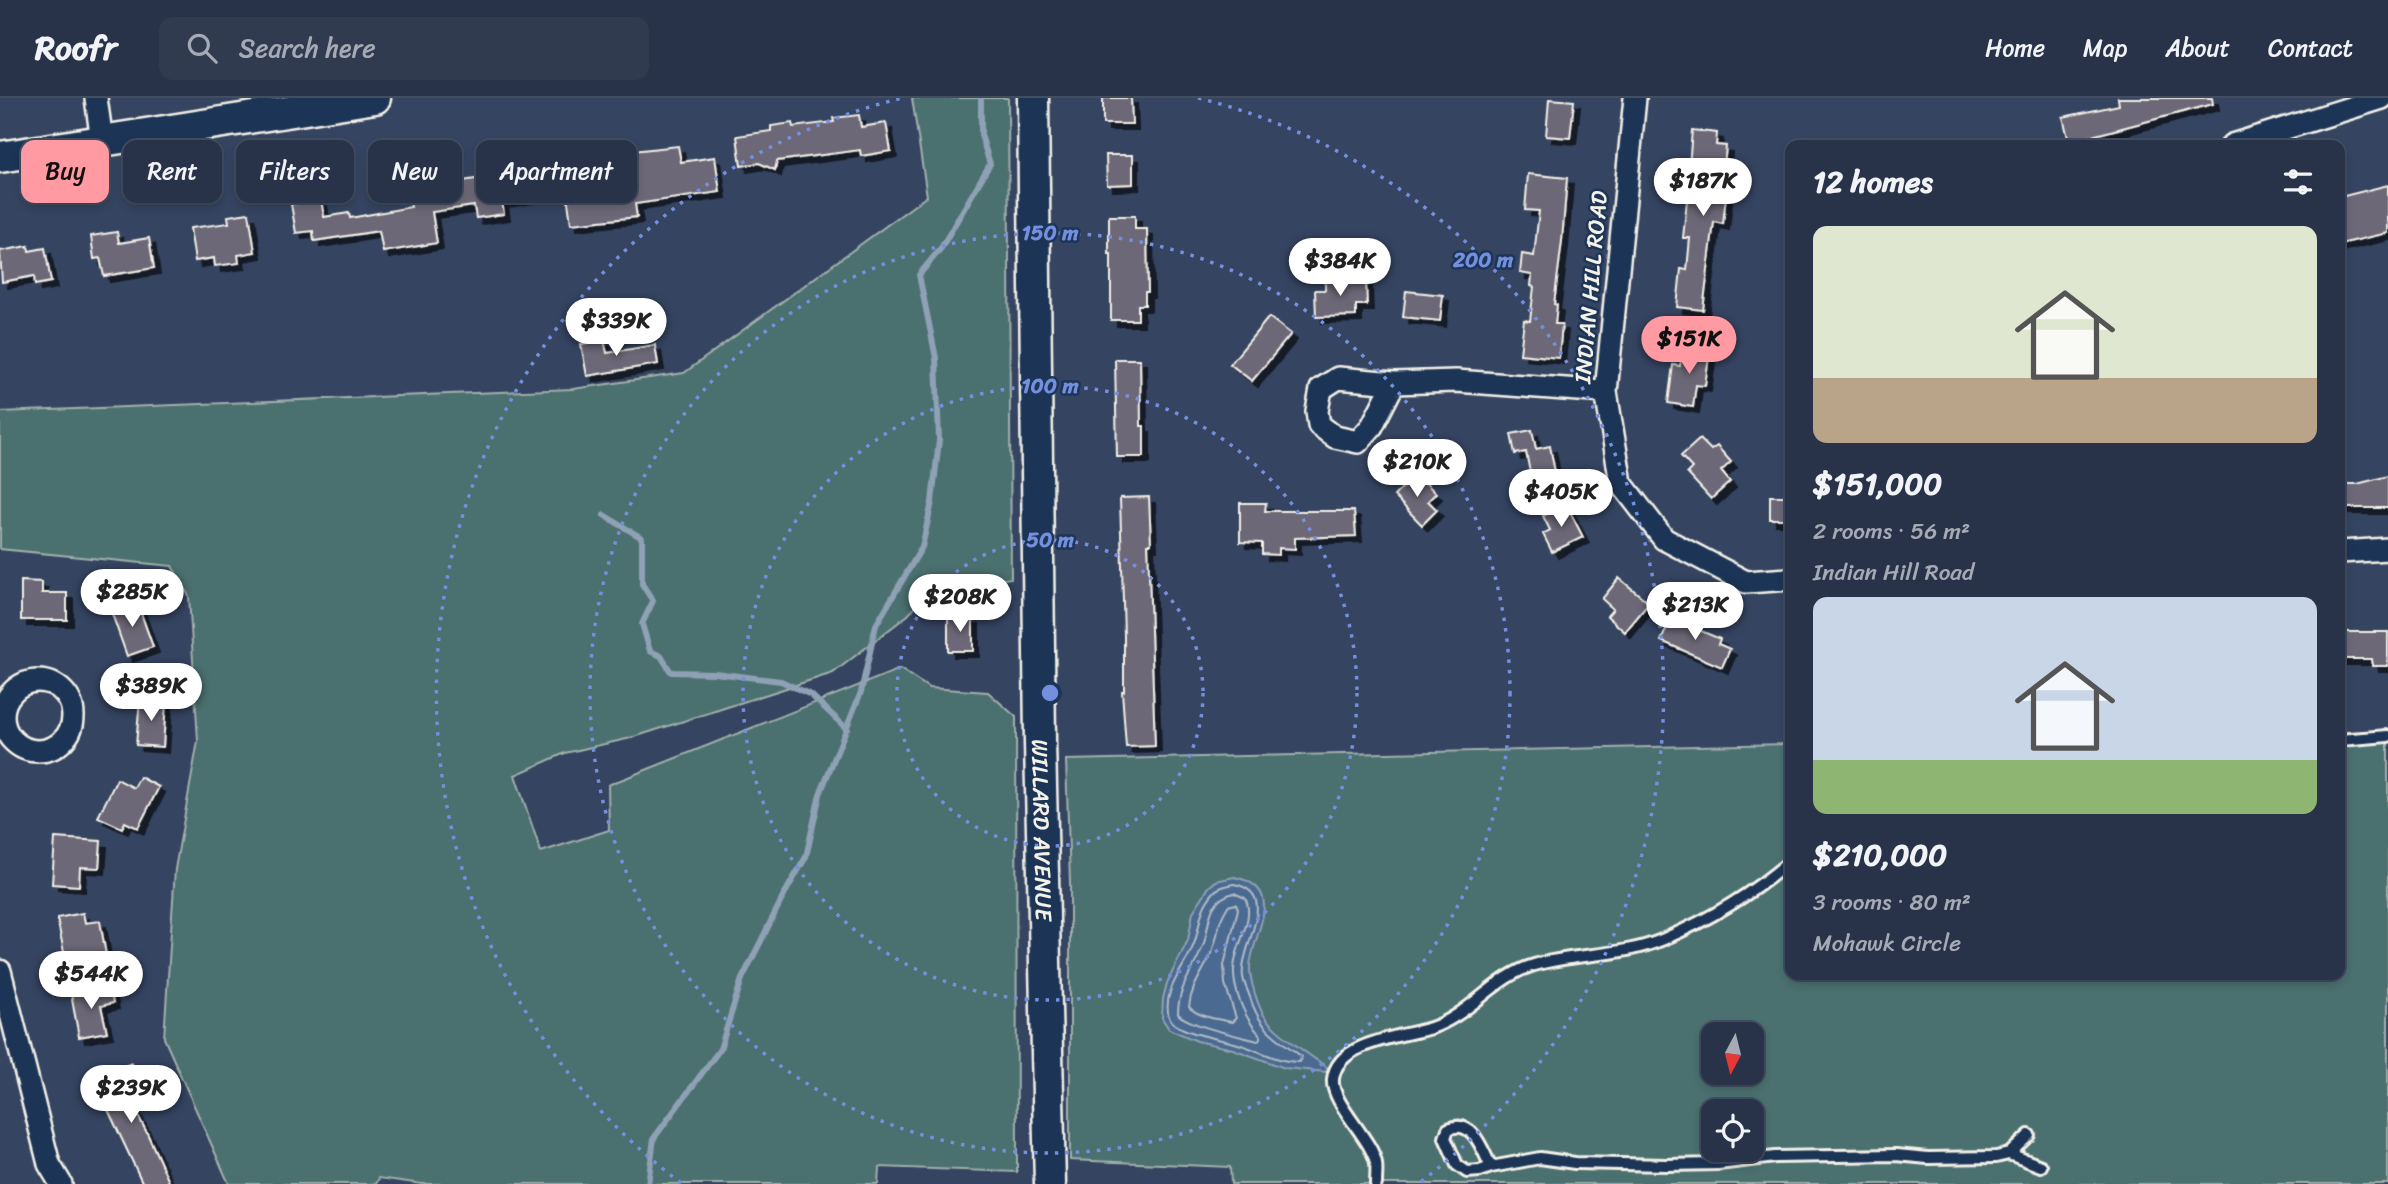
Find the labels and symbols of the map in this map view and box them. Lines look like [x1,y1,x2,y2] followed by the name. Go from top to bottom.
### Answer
[1654,158,1752,218] pin: $187K
[1562,189,1620,386] street label: INDIAN HILL ROAD
[1022,214,1079,252] text: 150 m
[1291,238,1389,298] pin: $384K
[1452,241,1514,279] text: 200 m
[567,299,665,358] pin: $339K
[1640,316,1738,376] pin: $151K
[1021,367,1079,405] text: 100 m
[1368,440,1466,499] pin: $210K
[1512,470,1610,529] pin: $405K
[1026,521,1075,559] text: 50 m
[83,570,181,629] pin: $285K
[911,574,1009,634] pin: $208K
[1646,582,1744,642] pin: $213K
[102,664,200,723] pin: $389K
[1038,681,1062,705] centre of rings
[1019,739,1065,923] street label: WILLARD AVENUE
[42,951,140,1011] pin: $544K
[1701,1022,1764,1085] north arrow
[82,1066,180,1125] pin: $239K

